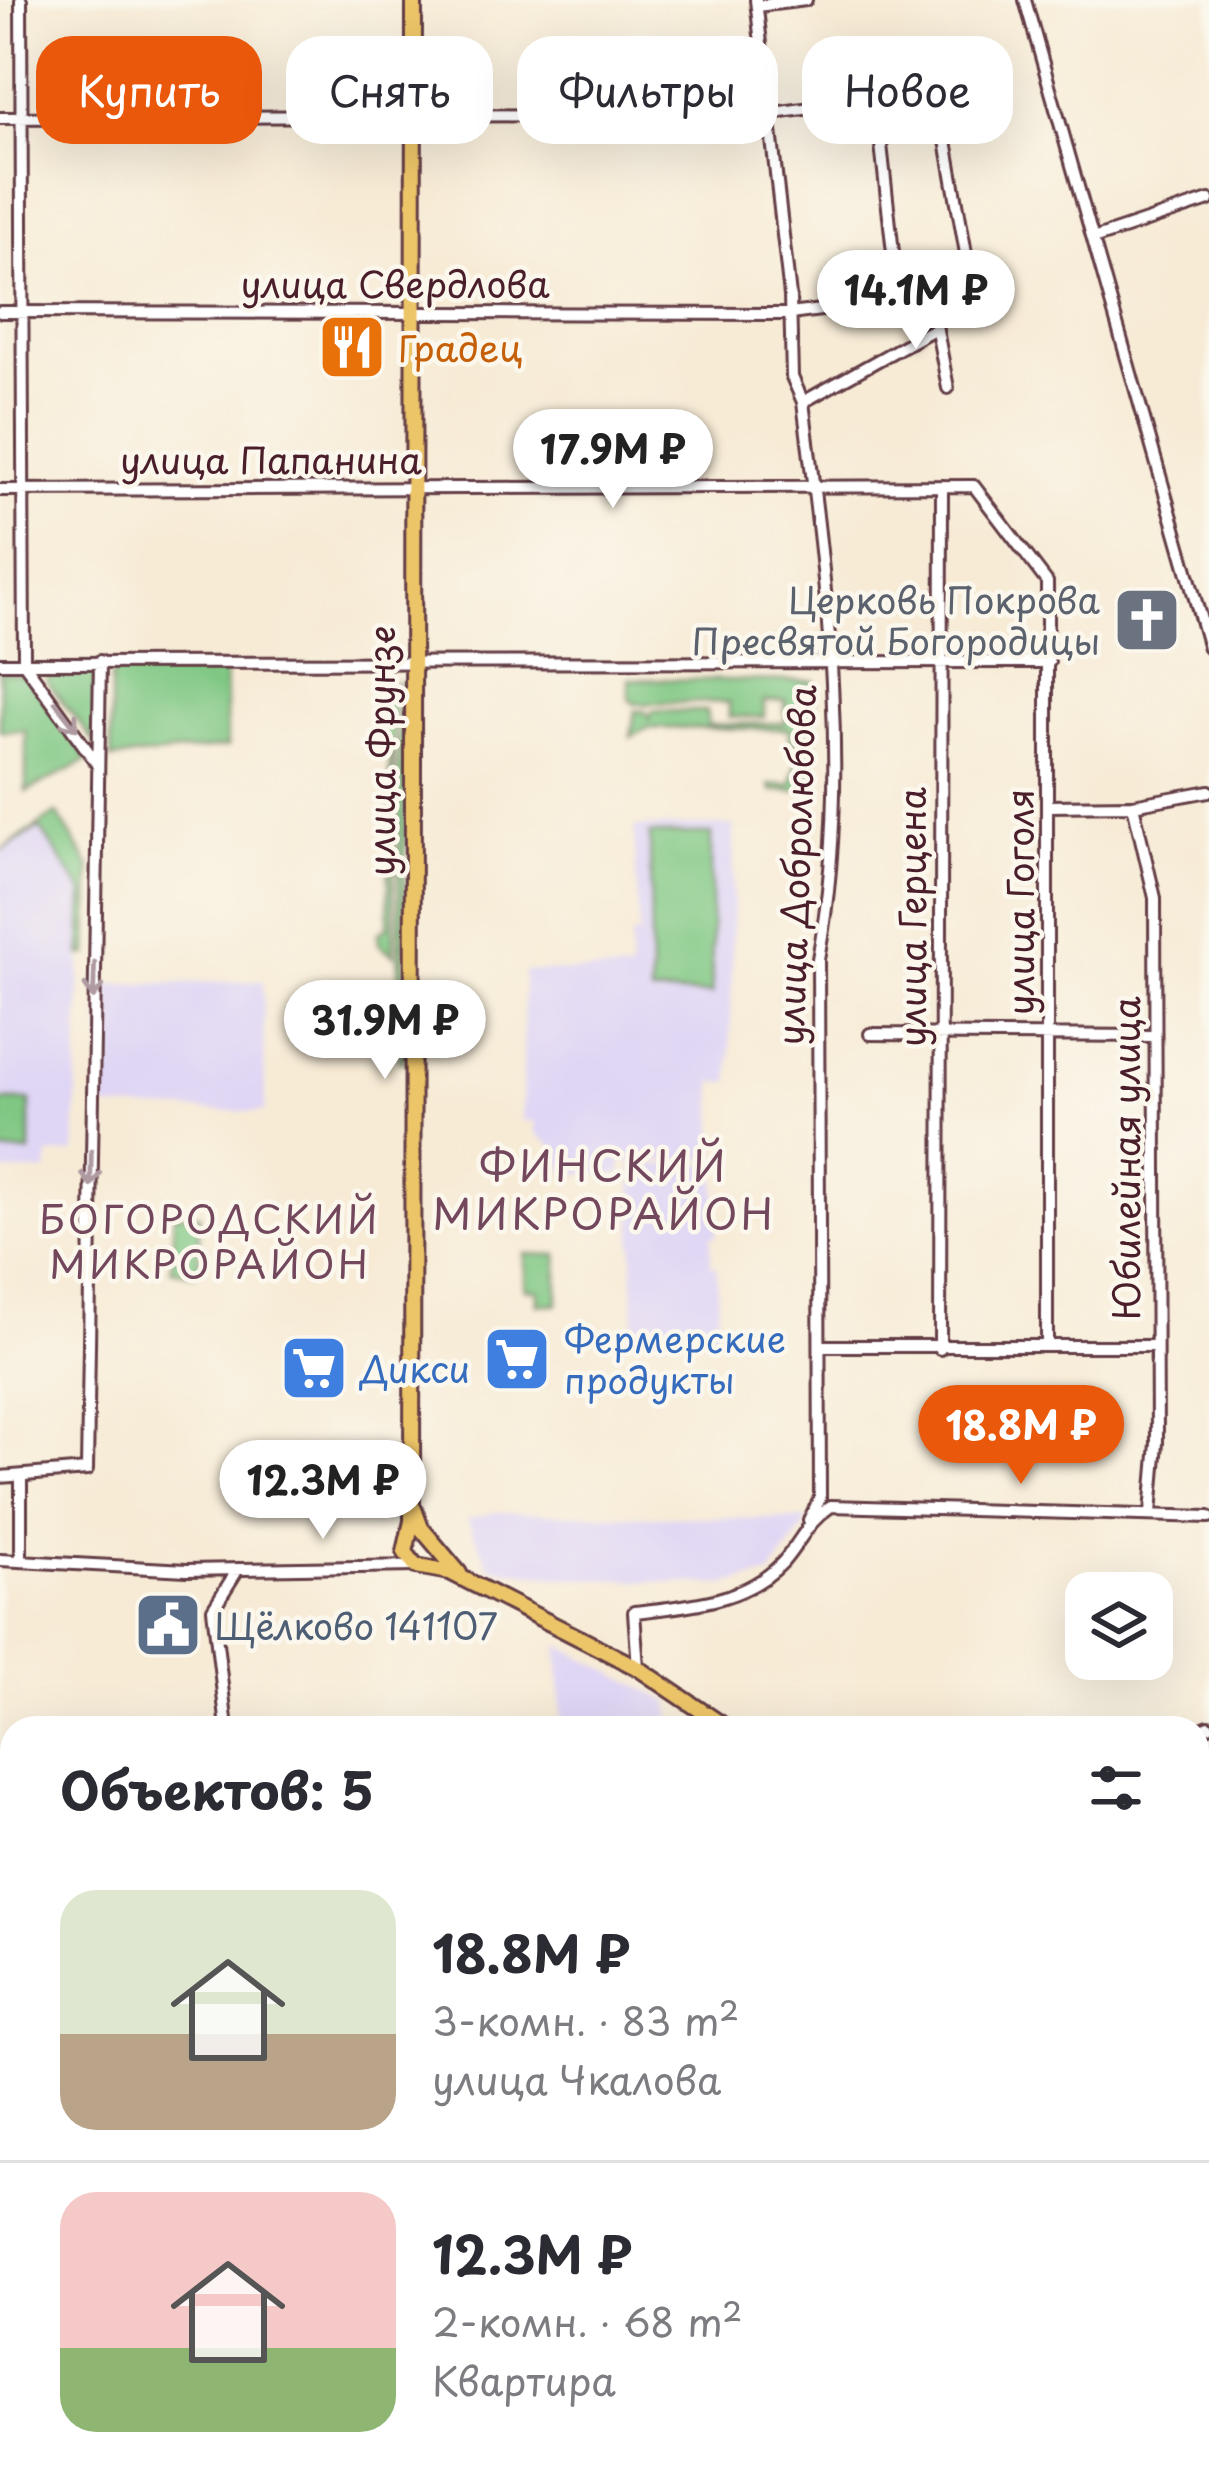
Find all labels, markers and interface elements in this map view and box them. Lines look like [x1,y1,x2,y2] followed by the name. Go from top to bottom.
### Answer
[36,36,262,144] chip: Купить
[286,36,493,144] chip: Снять
[517,36,778,144] chip: Фильтры
[802,36,1013,144] chip: Новое
[805,250,1027,352] pin: 14.1M ₽
[240,256,550,310] street label: улица Свердлова
[844,259,988,318] text: 14.1M ₽
[317,312,387,382] restaurant icon: Градец
[398,320,523,374] place label: Градец
[502,409,724,511] pin: 17.9M ₽
[540,418,686,477] text: 17.9M ₽
[120,432,422,486] street label: улица Папанина
[692,572,1101,667] place label: Церковь Покрова Пресвятой Богородицы
[1112,585,1182,655] church icon: Церковь Покрова Пресвятой Богородицы
[353,626,407,876] street label: улица Фрунзе
[762,683,828,1046] street label: улица Добролюбова
[52,700,79,732] one-way arrow
[884,786,938,1047] street label: улица Герцена
[992,789,1046,1015] street label: улица Гоголя
[82,961,105,1000] one-way arrow
[274,980,496,1082] pin: 31.9M ₽
[311,989,459,1048] text: 31.9M ₽
[1098,996,1152,1320] street label: Юбилейная улица
[432,1133,776,1244] district label: ФИНСКИЙ МИКРОРАЙОН
[79,1149,102,1188] one-way arrow
[39,1188,381,1292] district label: БОГОРОДСКИЙ МИКРОРАЙОН
[564,1311,786,1406] place label: Фермерские продукты
[482,1324,552,1394] supermarket icon: Фермерские продукты
[279,1333,349,1403] supermarket icon: Дикси
[359,1341,470,1395] place label: Дикси
[910,1385,1132,1487] pin: 18.8M ₽
[945,1394,1097,1453] text: 18.8M ₽
[212,1440,434,1542] pin: 12.3M ₽
[246,1449,400,1508] text: 12.3M ₽
[1065,1572,1173,1680] map controls
[1065,1572,1173,1680] button: layers
[133,1590,203,1660] public building icon: Щёлково 141107
[214,1598,498,1652] place label: Щёлково 141107
[60,1750,374,1827] text: Объектов: 5
[1083,1755,1149,1821] icon: filters
[432,1913,630,1990] text: 18.8M ₽
[156,1938,300,2082] icon: home
[432,1990,739,2049] text: 3-комн. · 83 m²
[432,2049,721,2108] text: улица Чкалова
[432,2214,632,2291] text: 12.3M ₽
[156,2240,300,2384] icon: home
[432,2291,743,2350] text: 2-комн. · 68 m²
[432,2350,616,2409] text: Квартира

